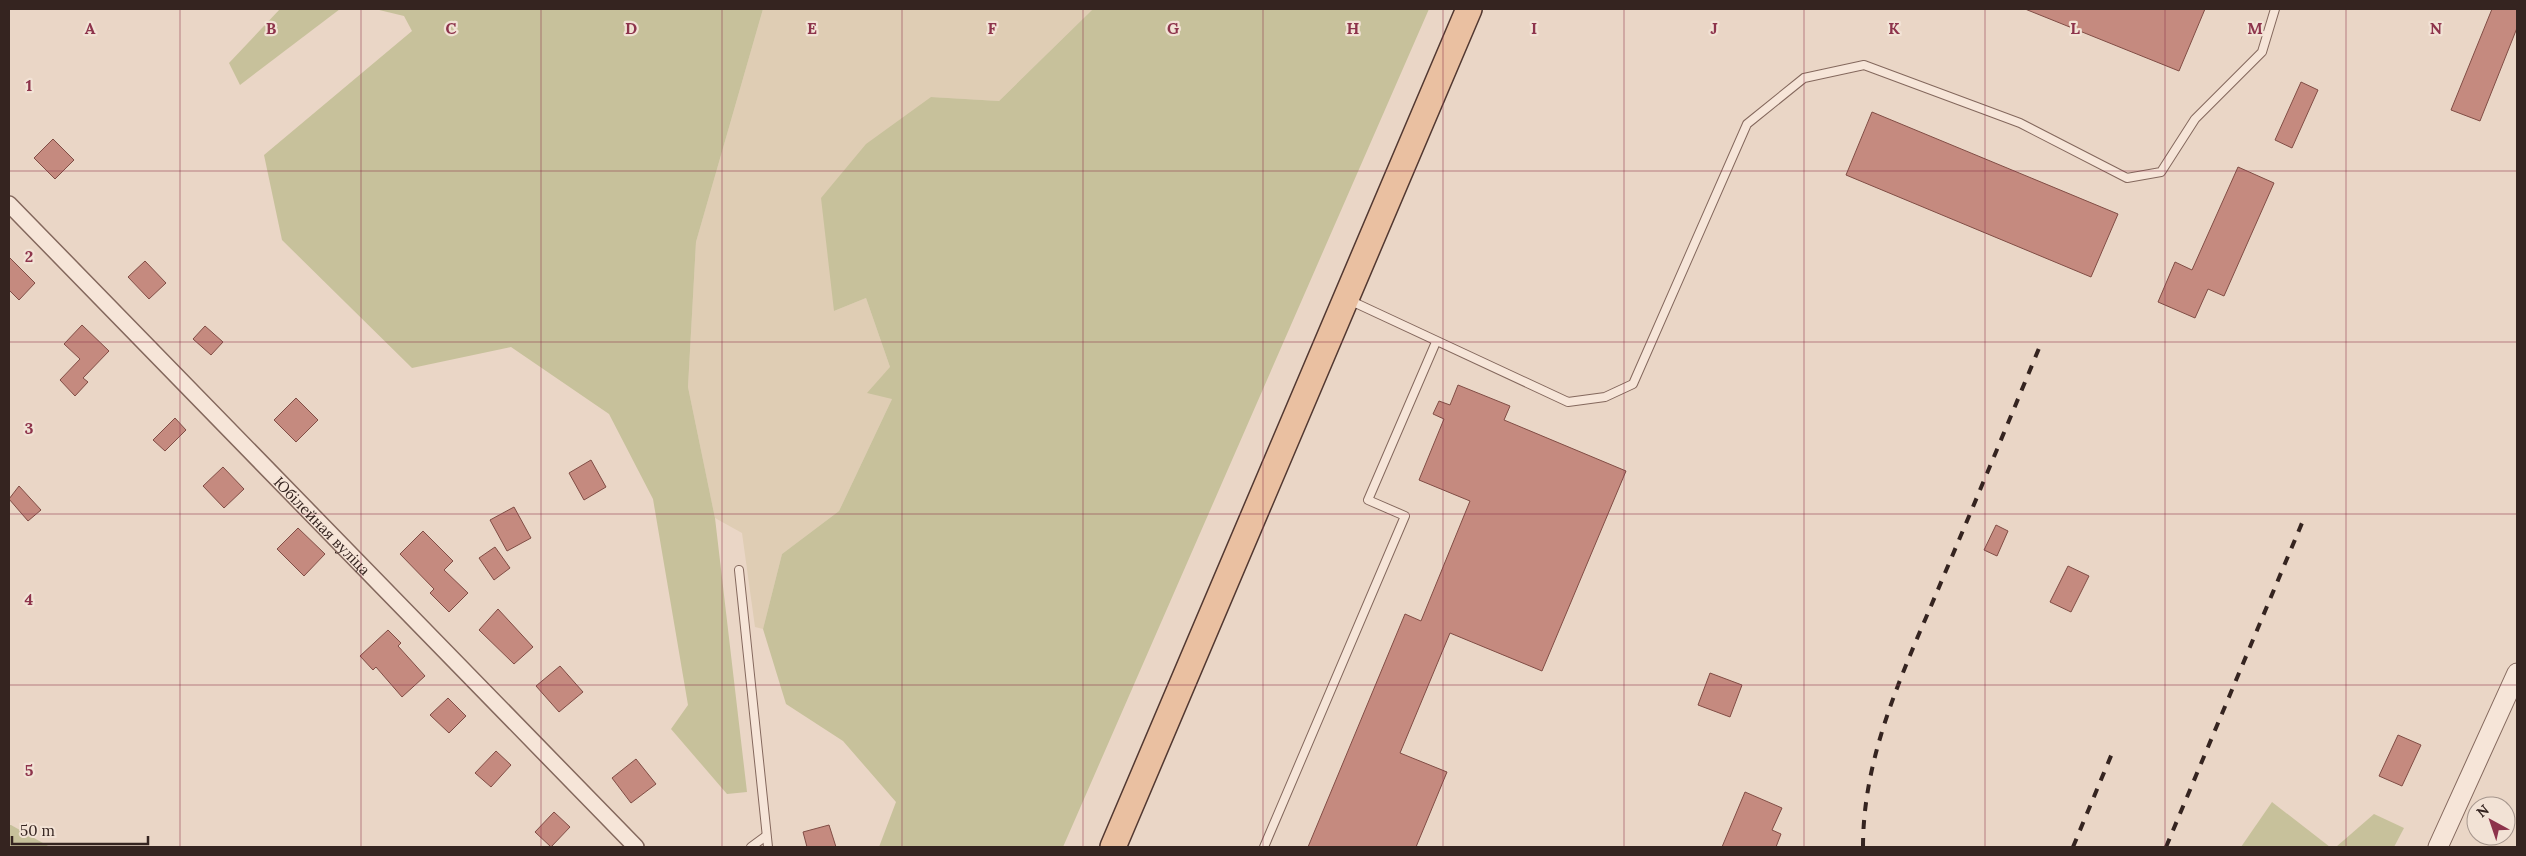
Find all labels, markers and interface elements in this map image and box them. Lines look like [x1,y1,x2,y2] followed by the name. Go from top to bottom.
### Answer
[85,18,96,38] text: A
[266,18,277,38] text: B
[445,18,457,38] text: C
[625,18,637,38] text: D
[807,18,817,38] text: E
[987,18,997,38] text: F
[1167,18,1179,38] text: G
[1347,18,1360,38] text: H
[1531,18,1537,38] text: I
[1710,18,1718,38] text: J
[1888,18,1900,38] text: K
[2070,18,2080,38] text: L
[2247,18,2263,38] text: M
[2430,18,2442,38] text: N
[26,75,32,95] text: 1
[25,246,33,266] text: 2
[25,418,34,438] text: 3
[270,472,375,579] street label: Юбілейная вуліца
[25,589,34,609] text: 4
[25,760,34,780] text: 5
[2466,796,2516,846] north arrow
[2473,801,2493,821] text: N
[12,814,149,846] scale bar
[20,821,55,840] text: 50 m

